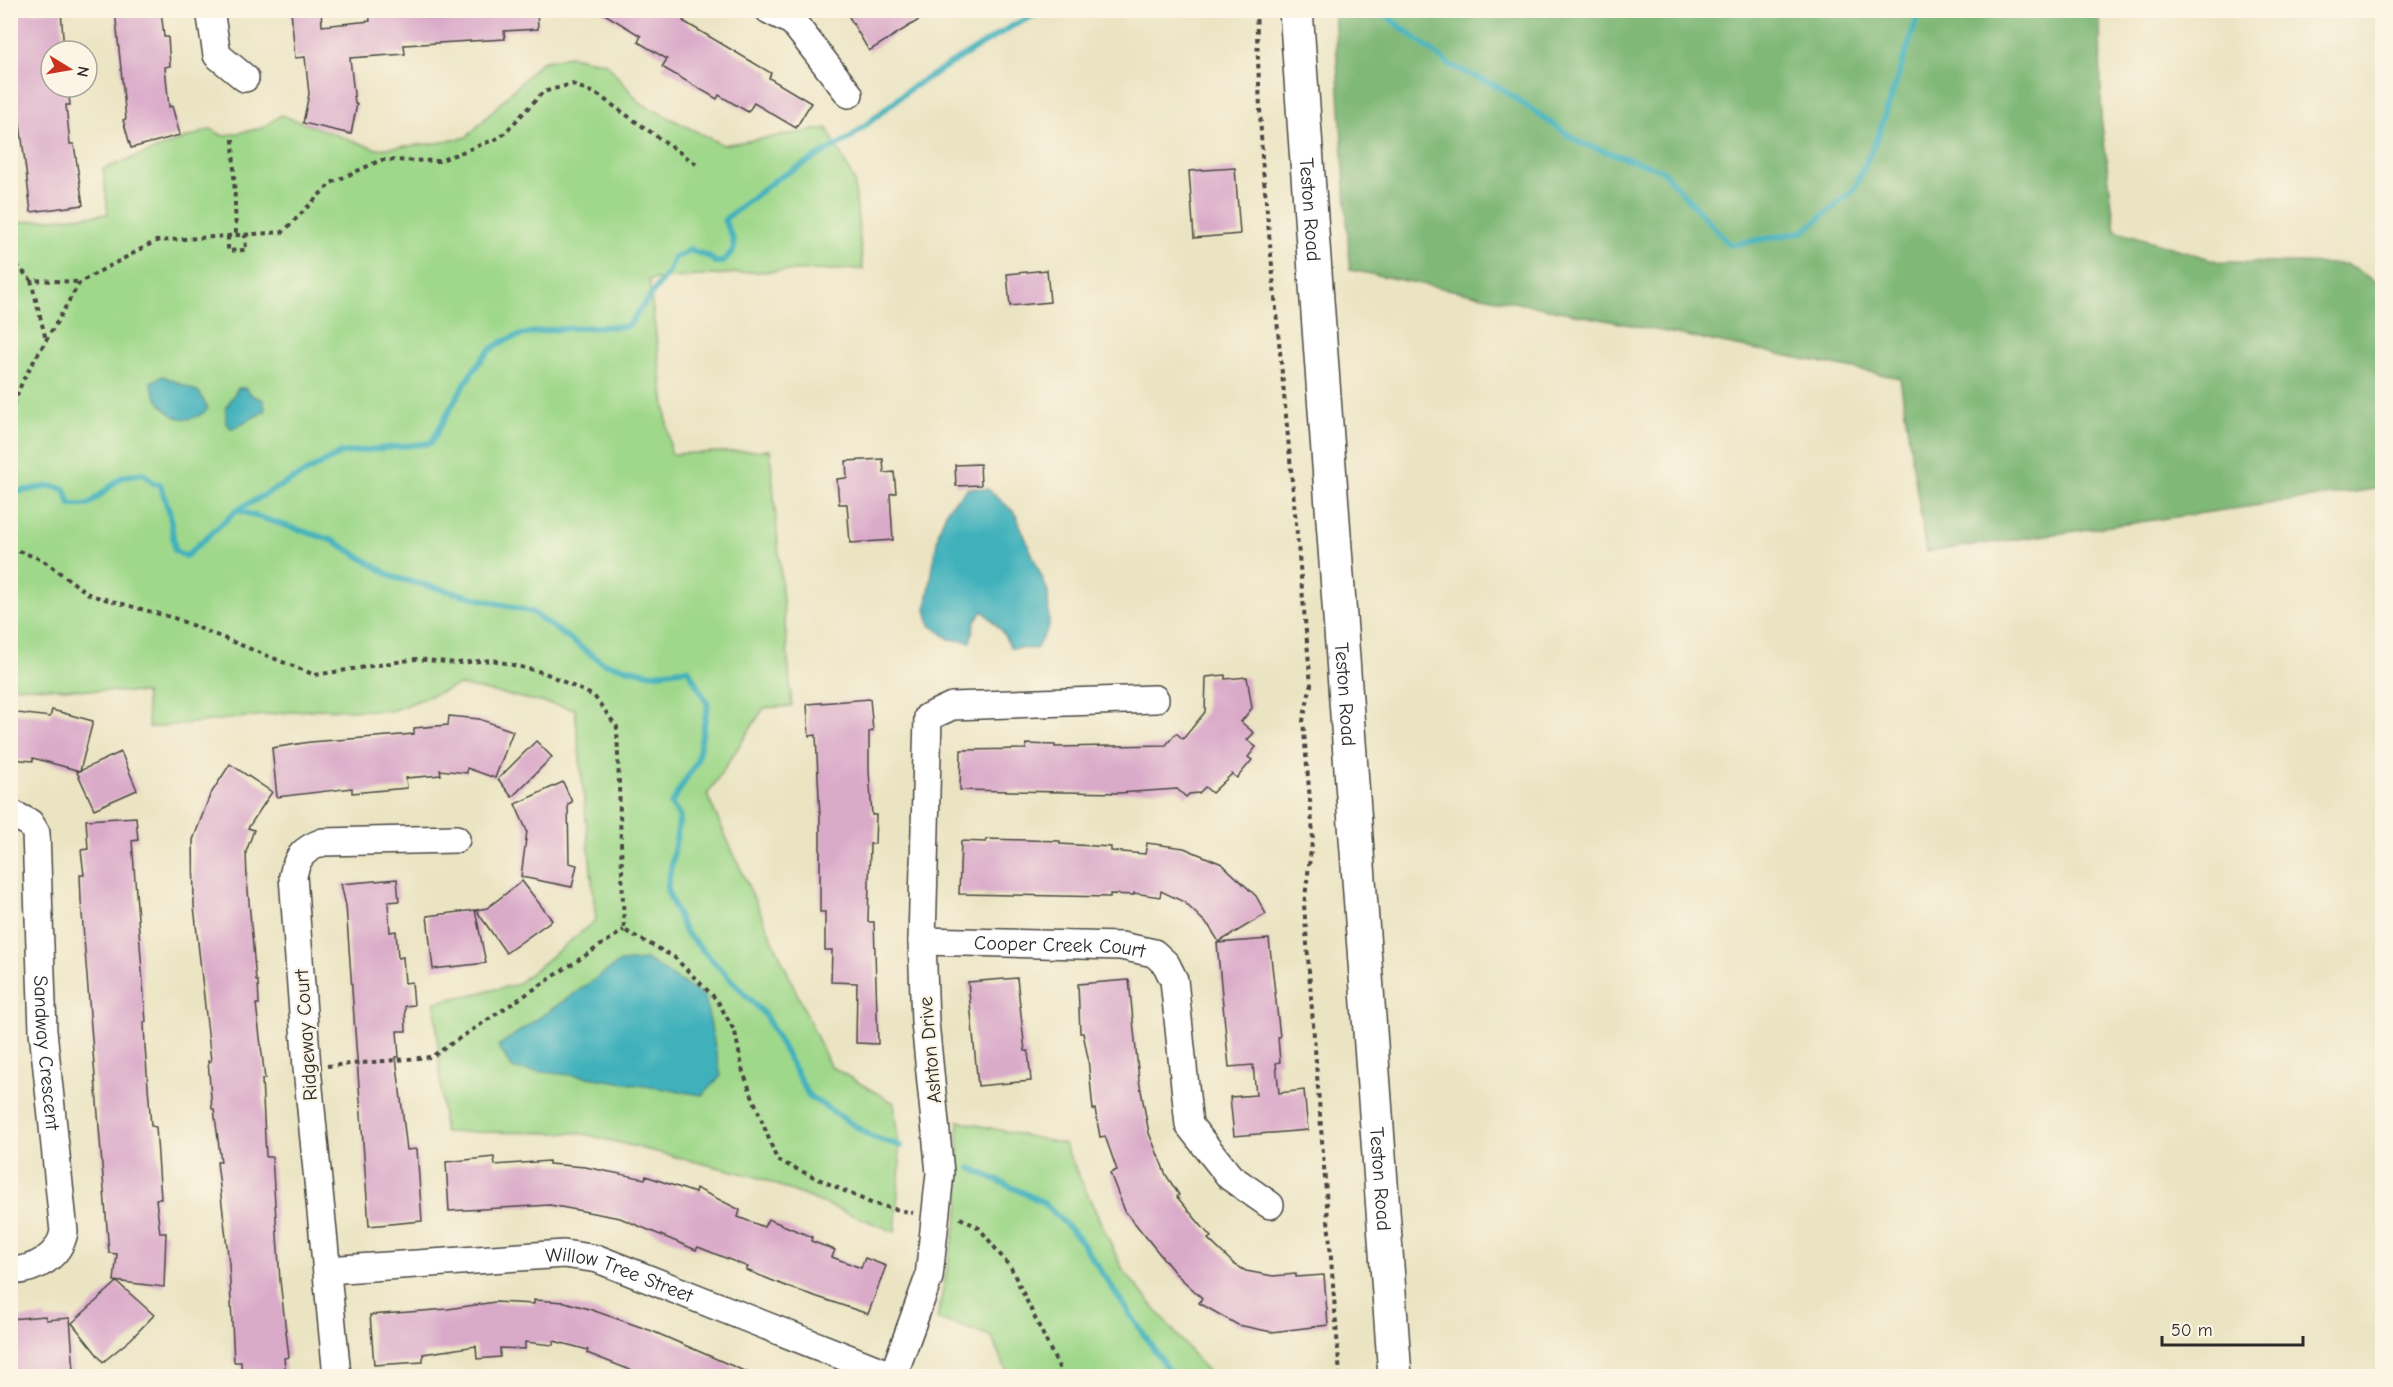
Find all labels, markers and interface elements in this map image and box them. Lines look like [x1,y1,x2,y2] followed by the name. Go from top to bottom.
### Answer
[39,39,99,99] north arrow
[73,65,93,79] text: N
[1295,157,1326,262] street label: Teston Road
[1330,642,1361,747] street label: Teston Road
[974,931,1149,963] street label: Cooper Creek Court
[290,967,322,1102] street label: Ridgeway Court
[30,975,65,1132] street label: Sandway Crescent
[914,996,946,1104] street label: Ashton Drive
[1365,1126,1396,1232] street label: Teston Road
[544,1242,698,1308] street label: Willow Tree Street
[2162,1309,2303,1347] scale bar
[2171,1320,2213,1341] text: 50 m

